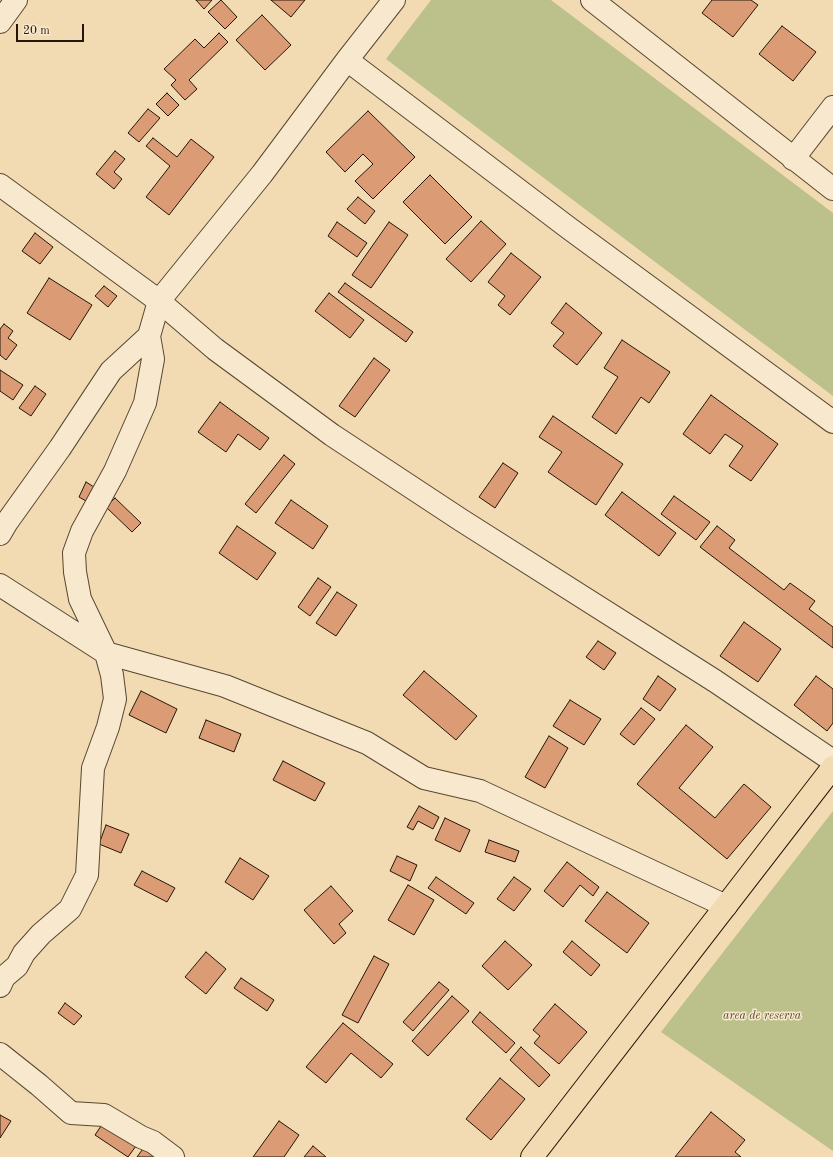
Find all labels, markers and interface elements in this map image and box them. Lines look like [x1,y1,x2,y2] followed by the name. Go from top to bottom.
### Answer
[18,16,86,42] scale bar
[23,25,50,37] text: 20 m
[723,1009,801,1023] park label: area de reserva

